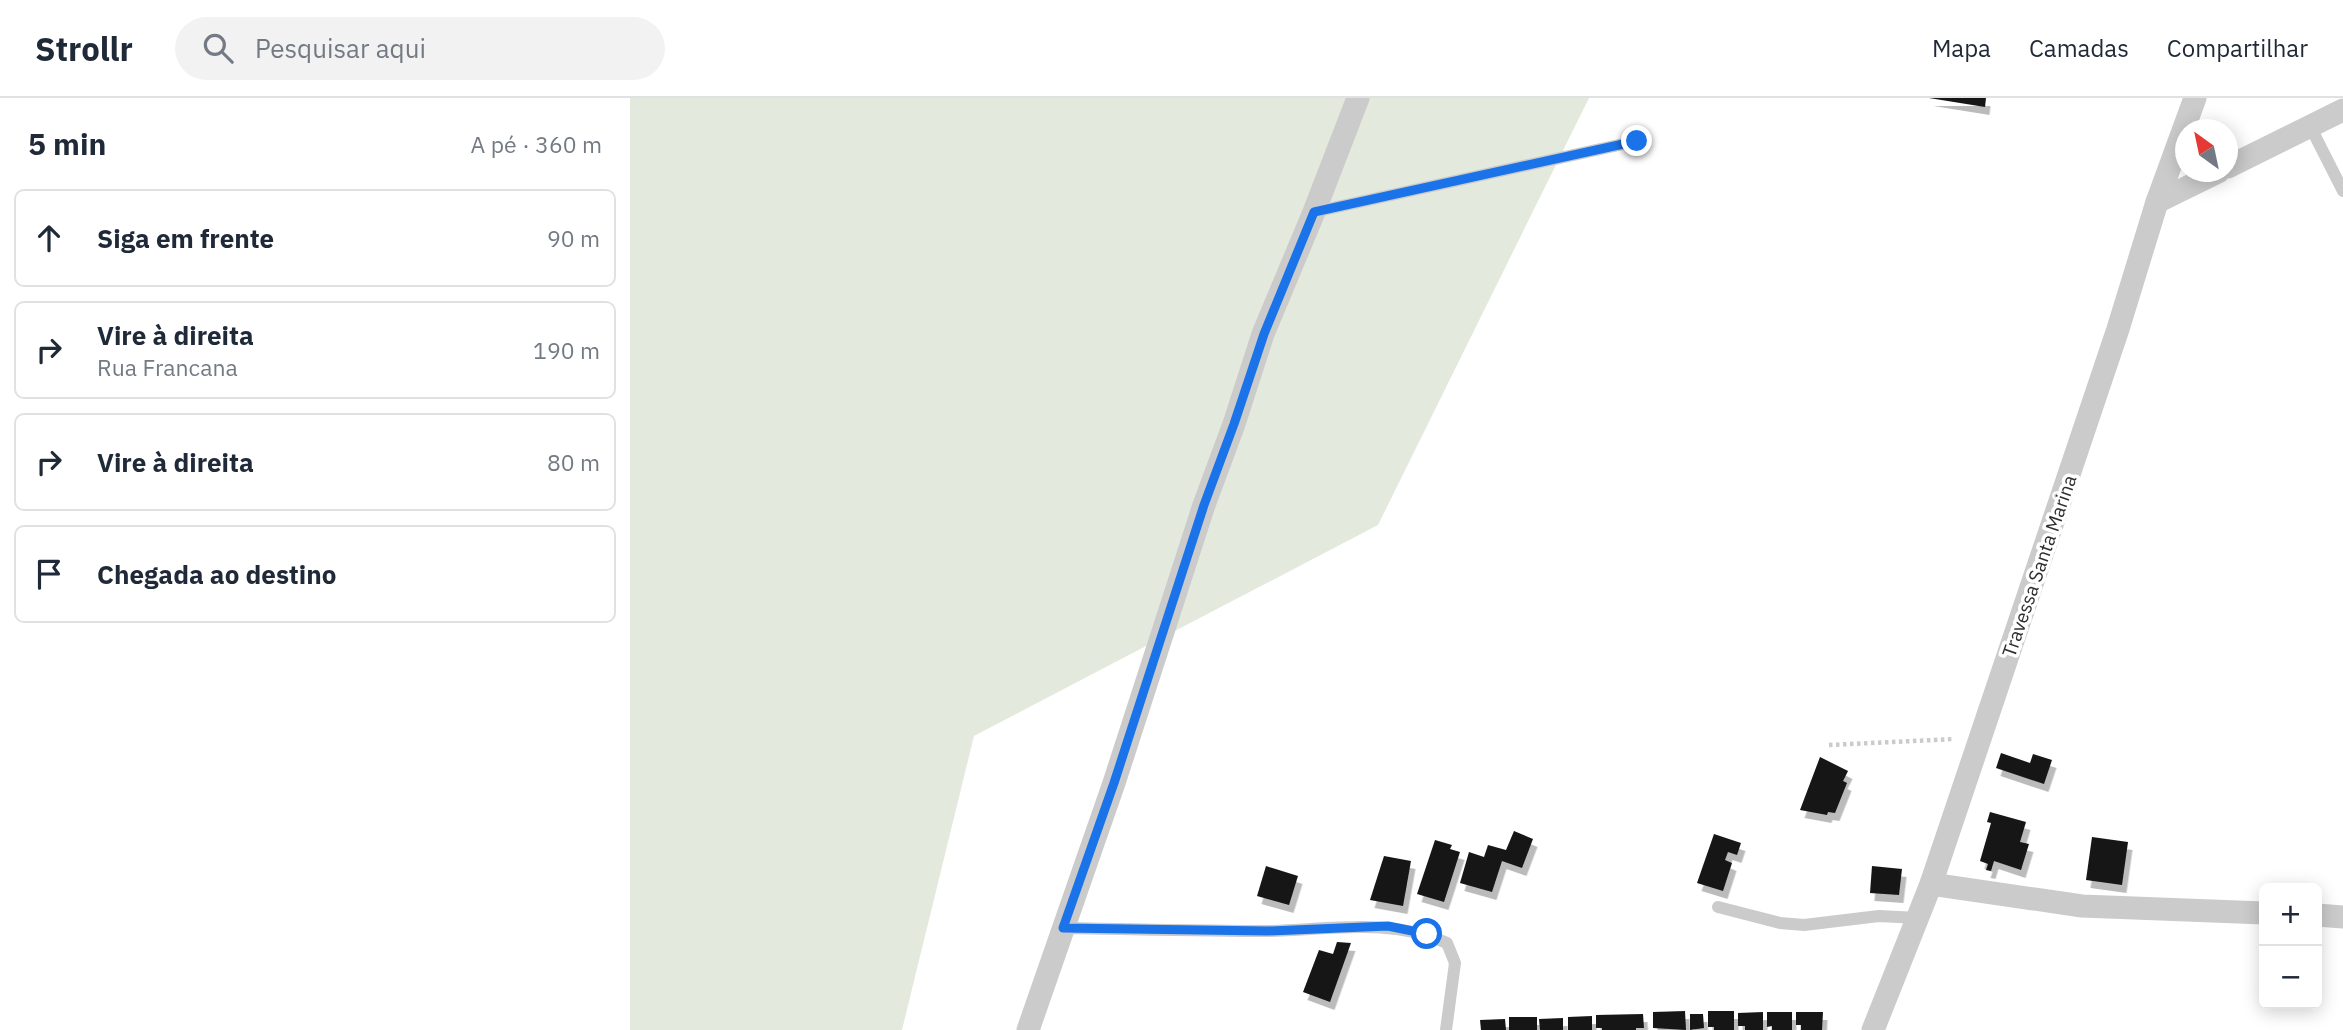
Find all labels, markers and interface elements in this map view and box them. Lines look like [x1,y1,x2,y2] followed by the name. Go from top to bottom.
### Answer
[175,17,665,80] search box
[35,27,133,70] text: Strollr
[199,29,237,67] icon: search
[255,31,426,65] text: Pesquisar aqui
[1932,32,1991,64] text: Mapa
[2029,32,2129,64] text: Camadas
[2167,32,2308,64] text: Compartilhar
[2175,119,2238,182] north arrow
[28,124,106,163] text: 5 min
[1621,125,1652,156] route end
[471,129,602,159] text: A pé · 360 m
[30,219,68,257] icon: ahead
[97,221,274,255] text: Siga em frente
[547,223,600,253] text: 90 m
[97,318,254,352] text: Vire à direita
[30,331,68,369] icon: right
[533,335,600,365] text: 190 m
[97,352,238,382] text: Rua Francana
[30,443,68,481] icon: right
[97,445,254,479] text: Vire à direita
[547,447,600,477] text: 80 m
[1997,472,2081,660] street label: Travessa Santa Marina
[30,555,68,593] icon: arrive
[97,557,336,591] text: Chegada ao destino
[2259,883,2322,1009] map controls
[2259,883,2322,946] button: +
[1411,918,1442,949] route start
[2259,946,2322,1009] button: −

